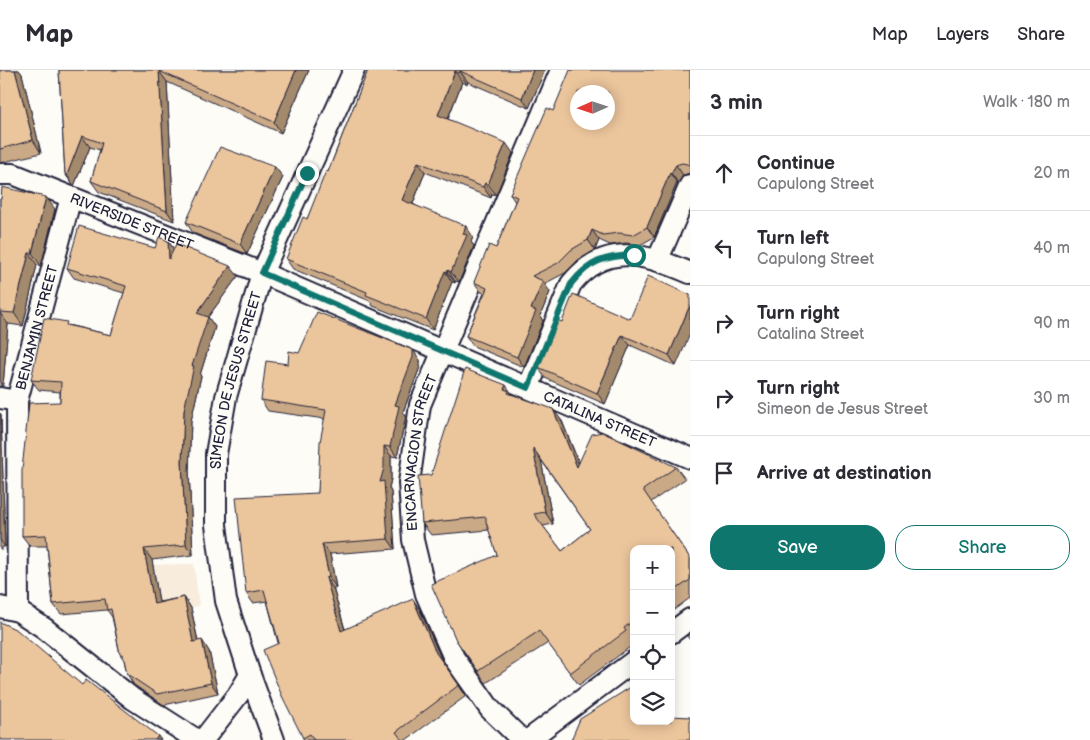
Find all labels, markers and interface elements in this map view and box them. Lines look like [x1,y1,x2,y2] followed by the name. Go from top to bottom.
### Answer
[25,20,73,49] text: Map
[872,24,908,45] text: Map
[936,24,989,45] text: Layers
[1017,24,1065,45] text: Share
[570,85,615,130] north arrow
[710,90,763,115] text: 3 min
[983,93,1070,112] text: Walk · 180 m
[757,152,835,175] text: Continue
[710,159,738,187] icon: ahead
[296,162,319,185] route end
[1034,164,1070,183] text: 20 m
[757,175,874,194] text: Capulong Street
[68,190,197,254] street label: RIVERSIDE STREET
[757,227,829,250] text: Turn left
[710,234,738,262] icon: left
[1033,239,1070,258] text: 40 m
[623,244,646,267] route start
[757,250,874,269] text: Capulong Street
[12,263,62,392] street label: BENJAMIN STREET
[208,289,265,469] street label: SIMEON DE JESUS STREET
[757,302,840,325] text: Turn right
[710,309,738,337] icon: right
[1034,314,1070,333] text: 90 m
[757,325,864,344] text: Catalina Street
[401,371,441,532] street label: ENCARNACION STREET
[757,377,840,400] text: Turn right
[710,384,738,412] icon: right
[541,388,659,452] street label: CATALINA STREET
[1033,389,1070,408] text: 30 m
[757,400,928,419] text: Simeon de Jesus Street
[710,459,738,487] icon: arrive
[757,462,932,485] text: Arrive at destination
[710,525,885,570] button: Save
[895,525,1070,570] button: Share
[630,545,675,725] map controls
[630,545,675,590] button: +
[630,590,675,635] button: −
[630,635,675,680] button: locate
[630,680,675,725] button: layers

